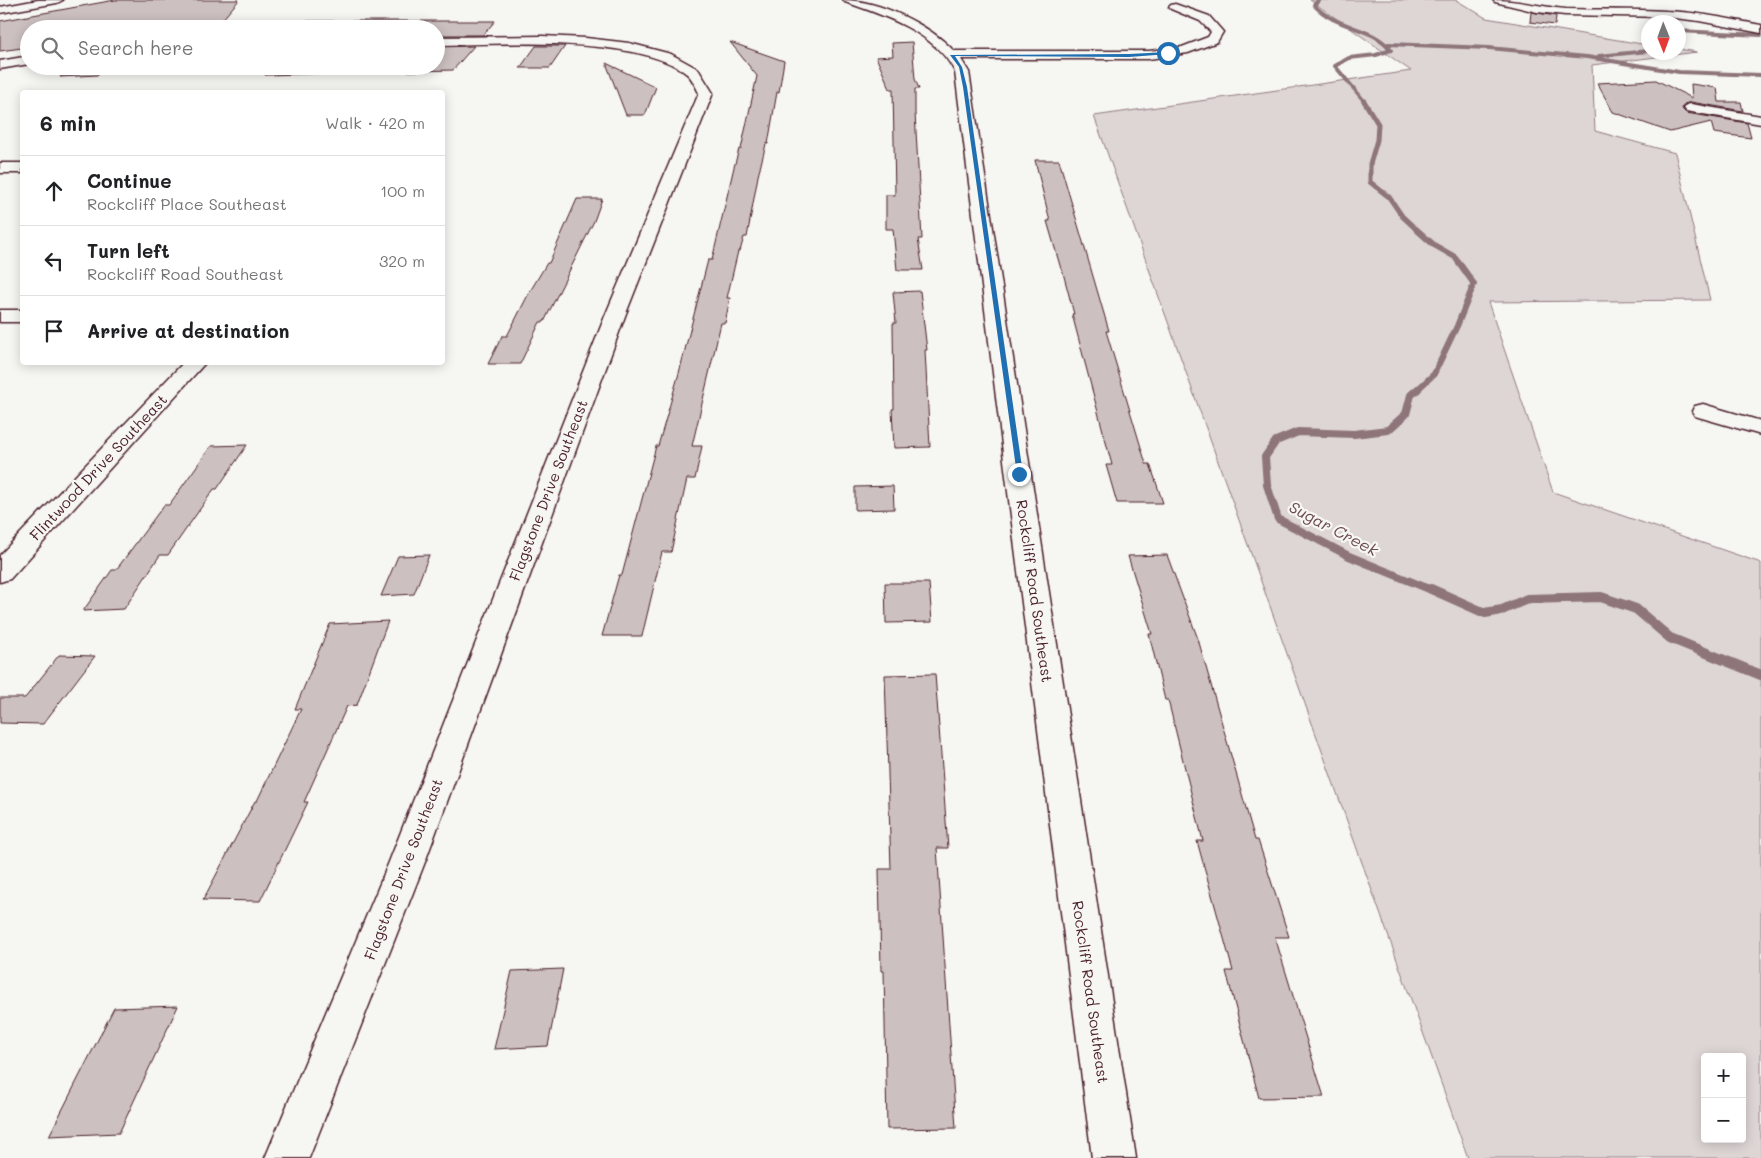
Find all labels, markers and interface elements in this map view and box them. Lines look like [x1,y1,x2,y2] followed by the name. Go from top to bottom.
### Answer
[1641,15,1686,60] north arrow
[20,20,445,75] search box
[38,34,66,62] icon: search
[78,35,194,60] text: Search here
[1157,42,1180,65] route start
[40,109,96,136] text: 6 min
[325,112,425,133] text: Walk · 420 m
[87,168,172,193] text: Continue
[40,177,68,205] icon: ahead
[380,180,425,201] text: 100 m
[87,193,287,214] text: Rockcliff Place Southeast
[87,238,170,263] text: Turn left
[40,247,68,275] icon: left
[379,250,425,271] text: 320 m
[87,263,284,284] text: Rockcliff Road Southeast
[40,317,68,345] icon: arrive
[87,318,290,343] text: Arrive at destination
[25,390,171,544] street label: Flintwood Drive Southeast
[504,396,592,584] street label: Flagstone Drive Southeast
[1008,463,1031,486] route end
[1286,496,1383,560] water label: Sugar Creek
[1012,498,1058,684] street label: Rockcliff Road Southeast
[359,775,447,963] street label: Flagstone Drive Southeast
[1068,899,1114,1085] street label: Rockcliff Road Southeast
[1701,1053,1746,1143] map controls
[1701,1053,1746,1098] button: +
[1701,1098,1746,1143] button: −

